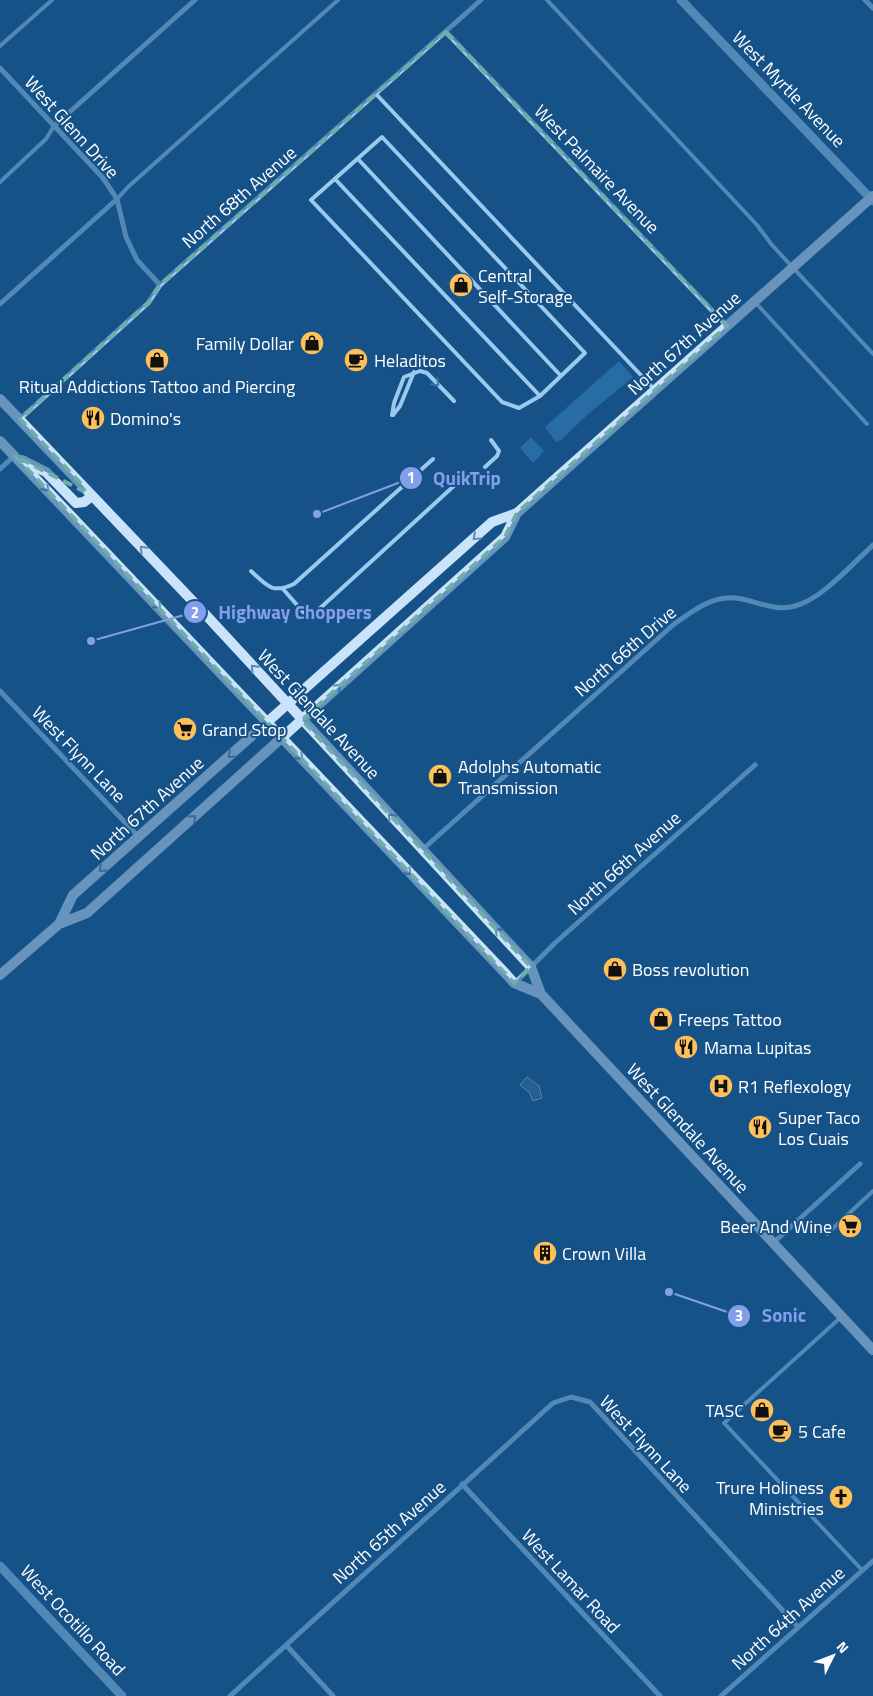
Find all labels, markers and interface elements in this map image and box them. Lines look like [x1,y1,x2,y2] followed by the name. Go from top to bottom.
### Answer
[726,25,852,153] street label: West Myrtle Avenue
[18,70,126,184] street label: West Glenn Drive
[528,98,666,240] street label: West Palmaire Avenue
[176,140,302,254] street label: North 68th Avenue
[478,262,573,310] place label: Central Self-Storage
[448,272,474,298] shop icon: Central Self-Storage
[621,285,747,401] street label: North 67th Avenue
[196,330,294,357] place label: Family Dollar
[299,330,325,356] shop icon: Family Dollar
[144,347,170,373] shop icon: Ritual Addictions Tattoo and Piercing
[343,347,369,373] cafe icon: Heladitos
[374,347,446,374] place label: Heladitos
[19,373,295,400] place label: Ritual Addictions Tattoo and Piercing
[430,377,439,386] one-way arrow
[80,405,106,431] restaurant icon: Domino's
[110,405,181,432] place label: Domino's
[398,461,511,495] callout: QuikTrip
[433,463,501,492] text: QuikTrip
[407,466,415,489] text: 1
[40,483,49,492] one-way arrow
[472,531,481,540] one-way arrow
[140,546,149,555] one-way arrow
[183,595,382,629] callout: Highway Choppers
[218,597,372,626] text: Highway Choppers
[568,599,682,703] street label: North 66th Drive
[152,601,161,610] one-way arrow
[191,601,199,624] text: 2
[251,643,387,785] street label: West Glendale Avenue
[251,665,260,674] one-way arrow
[333,684,342,693] one-way arrow
[26,700,132,808] street label: West Flynn Lane
[172,716,198,742] supermarket icon: Grand Stop
[202,716,286,743] place label: Grand Stop
[228,749,237,758] one-way arrow
[84,750,210,866] street label: North 67th Avenue
[294,751,303,760] one-way arrow
[458,753,602,801] place label: Adolphs Automatic Transmission
[427,763,453,789] shop icon: Adolphs Automatic Transmission
[561,805,687,921] street label: North 66th Avenue
[388,813,397,822] one-way arrow
[188,815,197,824] one-way arrow
[99,863,108,872] one-way arrow
[402,866,411,875] one-way arrow
[495,928,504,937] one-way arrow
[602,956,628,982] shop icon: Boss revolution
[632,956,749,983] place label: Boss revolution
[648,1006,674,1032] shop icon: Freeps Tattoo
[678,1006,782,1033] place label: Freeps Tattoo
[673,1034,699,1060] restaurant icon: Mama Lupitas
[704,1034,811,1061] place label: Mama Lupitas
[620,1057,756,1199] street label: West Glendale Avenue
[708,1073,734,1099] hospital icon: R1 Reflexology
[738,1073,852,1100] place label: R1 Reflexology
[778,1104,860,1152] place label: Super Taco Los Cuais
[747,1114,773,1140] restaurant icon: Super Taco Los Cuais
[720,1213,832,1240] place label: Beer And Wine
[837,1213,863,1239] supermarket icon: Beer And Wine
[532,1240,558,1266] building icon: Crown Villa
[562,1240,646,1267] place label: Crown Villa
[727,1299,816,1333] callout: Sonic
[762,1300,806,1329] text: Sonic
[735,1304,743,1327] text: 3
[593,1389,699,1499] street label: West Flynn Lane
[705,1397,744,1424] place label: TASC
[749,1397,775,1423] shop icon: TASC
[767,1418,793,1444] cafe icon: 5 Cafe
[798,1418,846,1445] place label: 5 Cafe
[326,1474,452,1590] street label: North 65th Avenue
[716,1474,824,1522] place label: Trure Holiness Ministries
[828,1484,854,1510] church icon: Trure Holiness Ministries
[515,1523,627,1639] street label: West Lamar Road
[14,1558,132,1682] street label: West Ocotillo Road
[727,1562,849,1674] street label: North 64th Avenue
[808,1631,858,1681] north arrow

